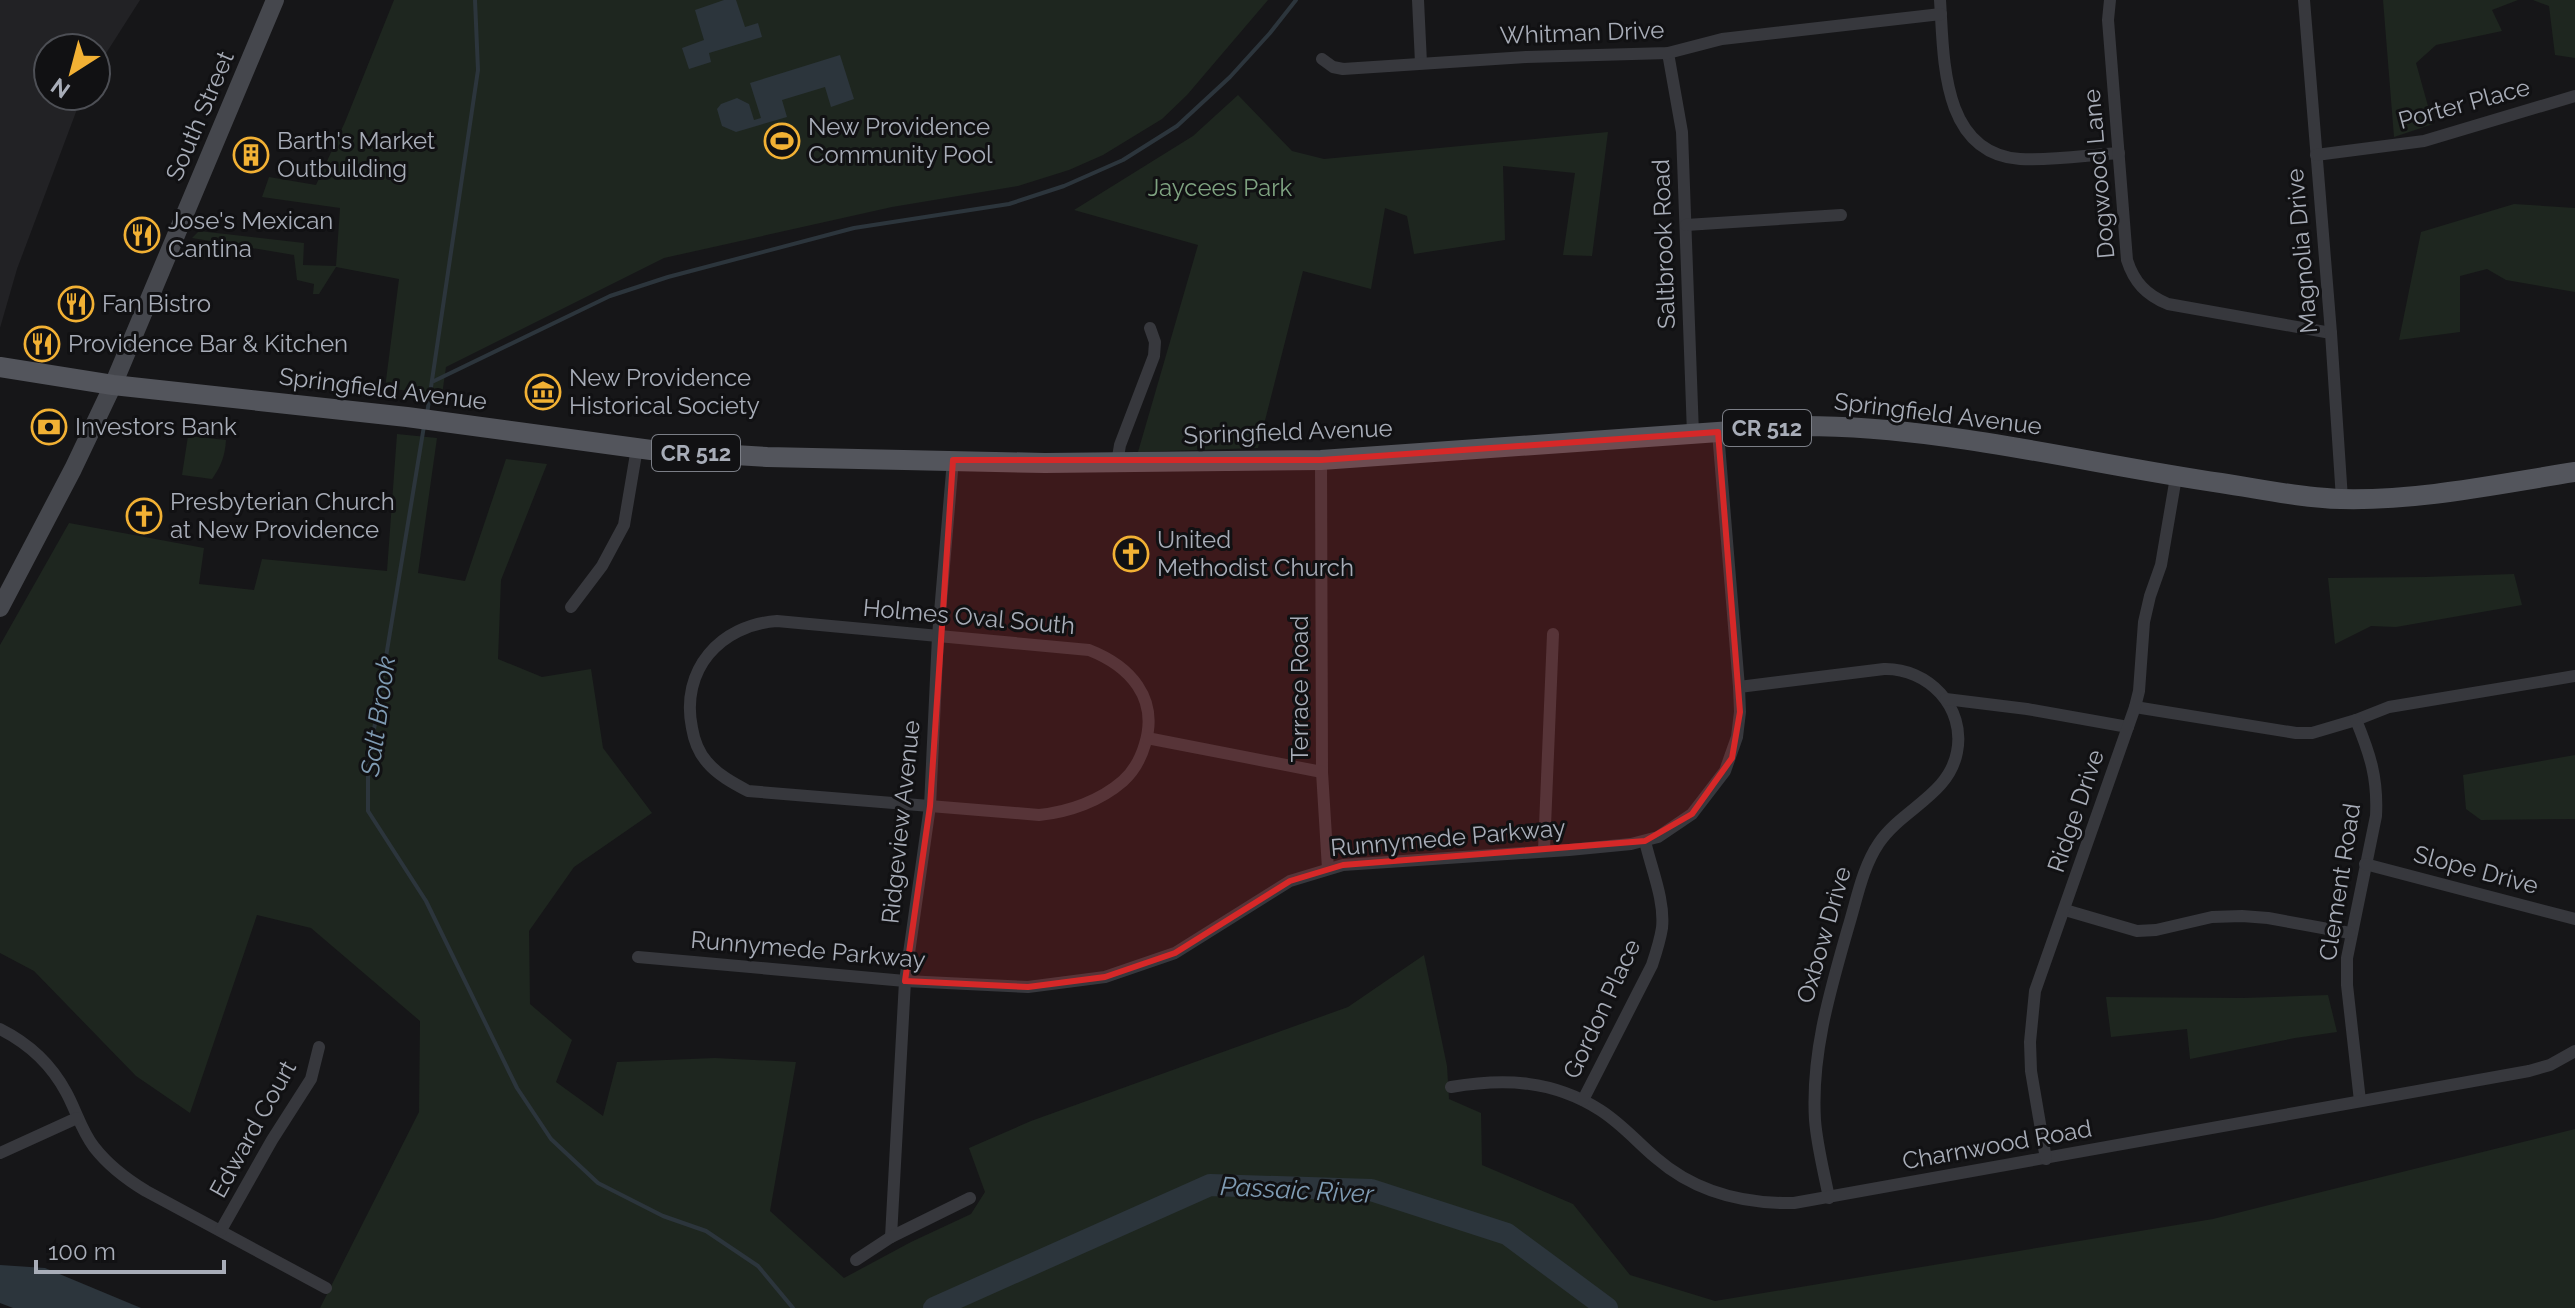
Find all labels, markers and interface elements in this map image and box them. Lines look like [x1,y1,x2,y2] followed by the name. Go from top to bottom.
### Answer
[1499,15,1665,50] street label: Whitman Drive
[32,32,112,112] north arrow
[159,47,240,185] street label: South Street
[2395,72,2533,135] street label: Porter Place
[46,73,75,104] text: N
[2077,88,2120,260] street label: Dogwood Lane
[808,112,993,169] place label: New Providence Community Pool
[763,122,801,160] sports icon: New Providence Community Pool
[277,126,435,183] place label: Barth's Market Outbuilding
[232,136,270,174] building icon: Barth's Market Outbuilding
[1646,159,1681,329] street label: Saltbrook Road
[2280,167,2323,335] street label: Magnolia Drive
[1148,173,1293,202] park label: Jaycees Park
[168,206,333,263] place label: Jose's Mexican Cantina
[123,216,161,254] restaurant icon: Jose's Mexican Cantina
[57,285,95,323] restaurant icon: Fan Bistro
[102,289,211,318] place label: Fan Bistro
[23,325,61,363] restaurant icon: Providence Bar & Kitchen
[68,329,348,358] place label: Providence Bar & Kitchen
[278,361,489,416] street label: Springfield Avenue
[569,363,760,420] place label: New Providence Historical Society
[524,373,562,411] museum icon: New Providence Historical Society
[1833,386,2044,441] street label: Springfield Avenue
[30,408,68,446] bank icon: Investors Bank
[1723,410,1811,446] road number: CR 512
[75,412,237,441] place label: Investors Bank
[1183,413,1393,450] street label: Springfield Avenue
[652,435,740,471] road number: CR 512
[170,487,395,544] place label: Presbyterian Church at New Providence
[125,497,163,535] church icon: Presbyterian Church at New Providence
[1157,525,1354,582] place label: United Methodist Church
[1112,535,1150,573] church icon: United Methodist Church
[862,593,1076,640] street label: Holmes Oval South
[1285,616,1314,762] street label: Terrace Road
[355,654,401,779] water label: Salt Brook
[875,719,926,925] street label: Ridgeview Avenue
[2041,746,2110,876] street label: Ridge Drive
[2313,801,2366,963] street label: Clement Road
[1329,813,1567,862] street label: Runnymede Parkway
[2411,839,2542,900] street label: Slope Drive
[1790,863,1857,1007] street label: Oxbow Drive
[689,925,927,974] street label: Runnymede Parkway
[1557,934,1647,1083] street label: Gordon Place
[203,1055,302,1202] street label: Edward Court
[1900,1114,2094,1175] street label: Charnwood Road
[1219,1171,1376,1209] water label: Passaic River
[36,1224,224,1274] scale bar
[48,1237,116,1266] text: 100 m

